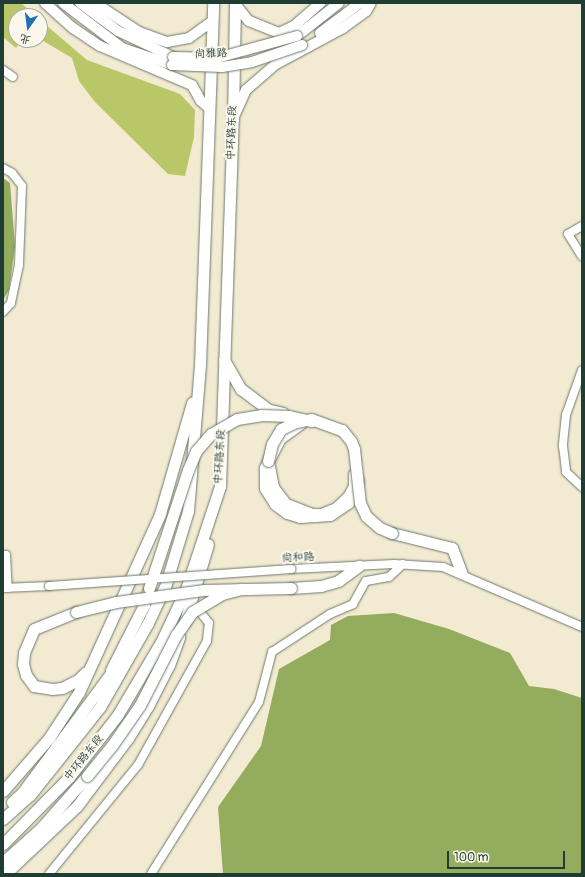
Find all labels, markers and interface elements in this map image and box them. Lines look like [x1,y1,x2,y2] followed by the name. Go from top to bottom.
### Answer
[8,8,48,48] north arrow
[18,32,32,47] text: 北
[194,47,228,61] street label: 尚雅路
[224,105,240,161] street label: 中环路东段
[212,429,228,485] street label: 中环路东段
[281,551,315,565] street label: 尚和路
[62,732,106,784] street label: 中环路东段
[449,843,567,869] scale bar
[454,850,488,865] text: 100 m

